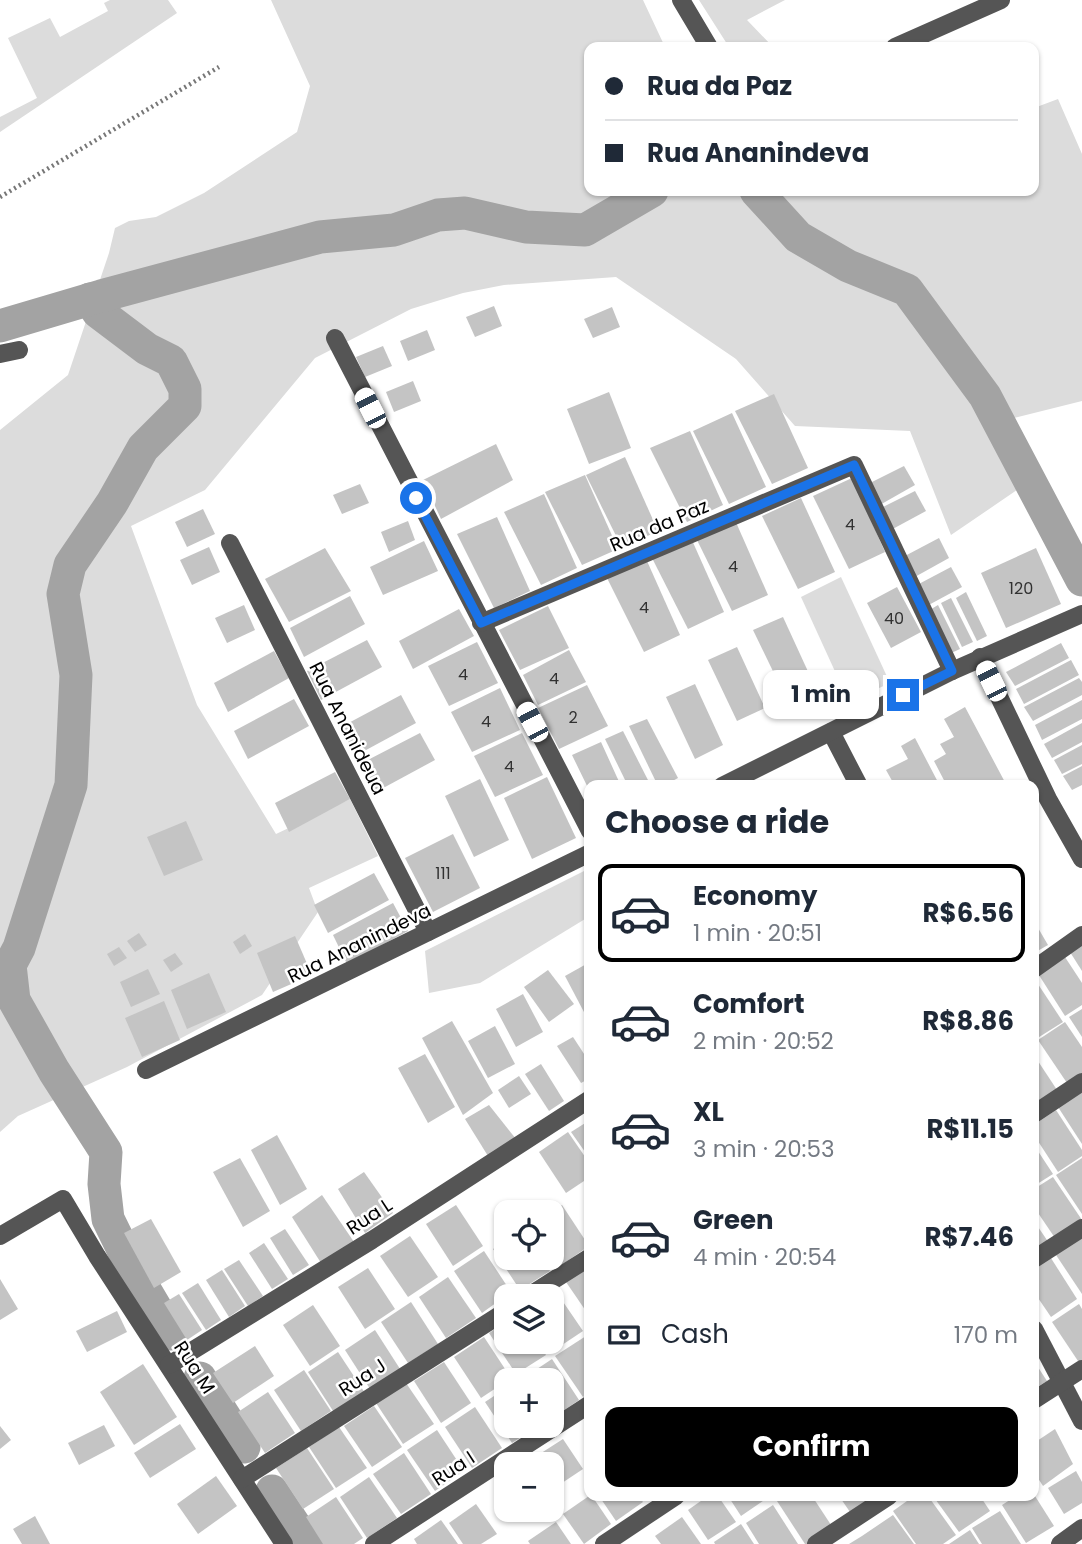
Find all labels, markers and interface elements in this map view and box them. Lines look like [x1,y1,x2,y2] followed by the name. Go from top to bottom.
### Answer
[647,68,792,104] text: Rua da Paz
[647,135,869,171] text: Rua Ananindeva
[352,385,389,431] car
[400,482,432,514] route start
[606,493,713,558] street label: Rua da Paz
[845,513,855,536] house number: 4
[728,555,738,578] house number: 4
[1009,577,1033,600] house number: 120
[639,596,649,619] house number: 4
[884,607,904,630] house number: 40
[302,657,393,799] street label: Rua Ananideua
[973,658,1010,704] car
[458,663,468,686] house number: 4
[549,667,559,690] house number: 4
[763,670,878,720] callout: 1 min
[791,678,851,710] text: 1 min
[887,679,919,711] route end
[513,699,552,745] car
[568,706,578,729] house number: 2
[481,710,491,733] house number: 4
[504,755,514,778] house number: 4
[605,799,829,844] text: Choose a ride
[435,862,451,885] house number: 111
[693,878,817,914] text: Economy
[609,882,672,945] icon: car
[923,895,1014,931] text: R$6.56
[283,897,435,990] street label: Rua Ananindeva
[693,917,822,949] text: 1 min · 20:51
[693,986,805,1022] text: Comfort
[609,990,672,1053] icon: car
[922,1003,1014,1039] text: R$8.86
[693,1025,834,1057] text: 2 min · 20:52
[693,1094,724,1130] text: XL
[609,1098,672,1161] icon: car
[926,1111,1014,1147] text: R$11.15
[693,1133,834,1165] text: 3 min · 20:53
[341,1192,398,1241] street label: Rua L
[494,1200,564,1522] map controls
[494,1200,564,1270] button: locate
[693,1202,774,1238] text: Green
[609,1206,672,1269] icon: car
[925,1219,1014,1255] text: R$7.46
[693,1241,836,1273] text: 4 min · 20:54
[494,1284,564,1354] button: layers
[605,1316,643,1354] icon: cash
[661,1316,729,1352] text: Cash
[954,1319,1018,1351] text: 170 m
[167,1336,222,1399] street label: Rua M
[333,1352,391,1403] street label: Rua J
[494,1368,564,1438] button: +
[605,1407,1018,1487] button: Confirm
[426,1444,480,1492] street label: Rua I
[494,1452,564,1522] button: −

